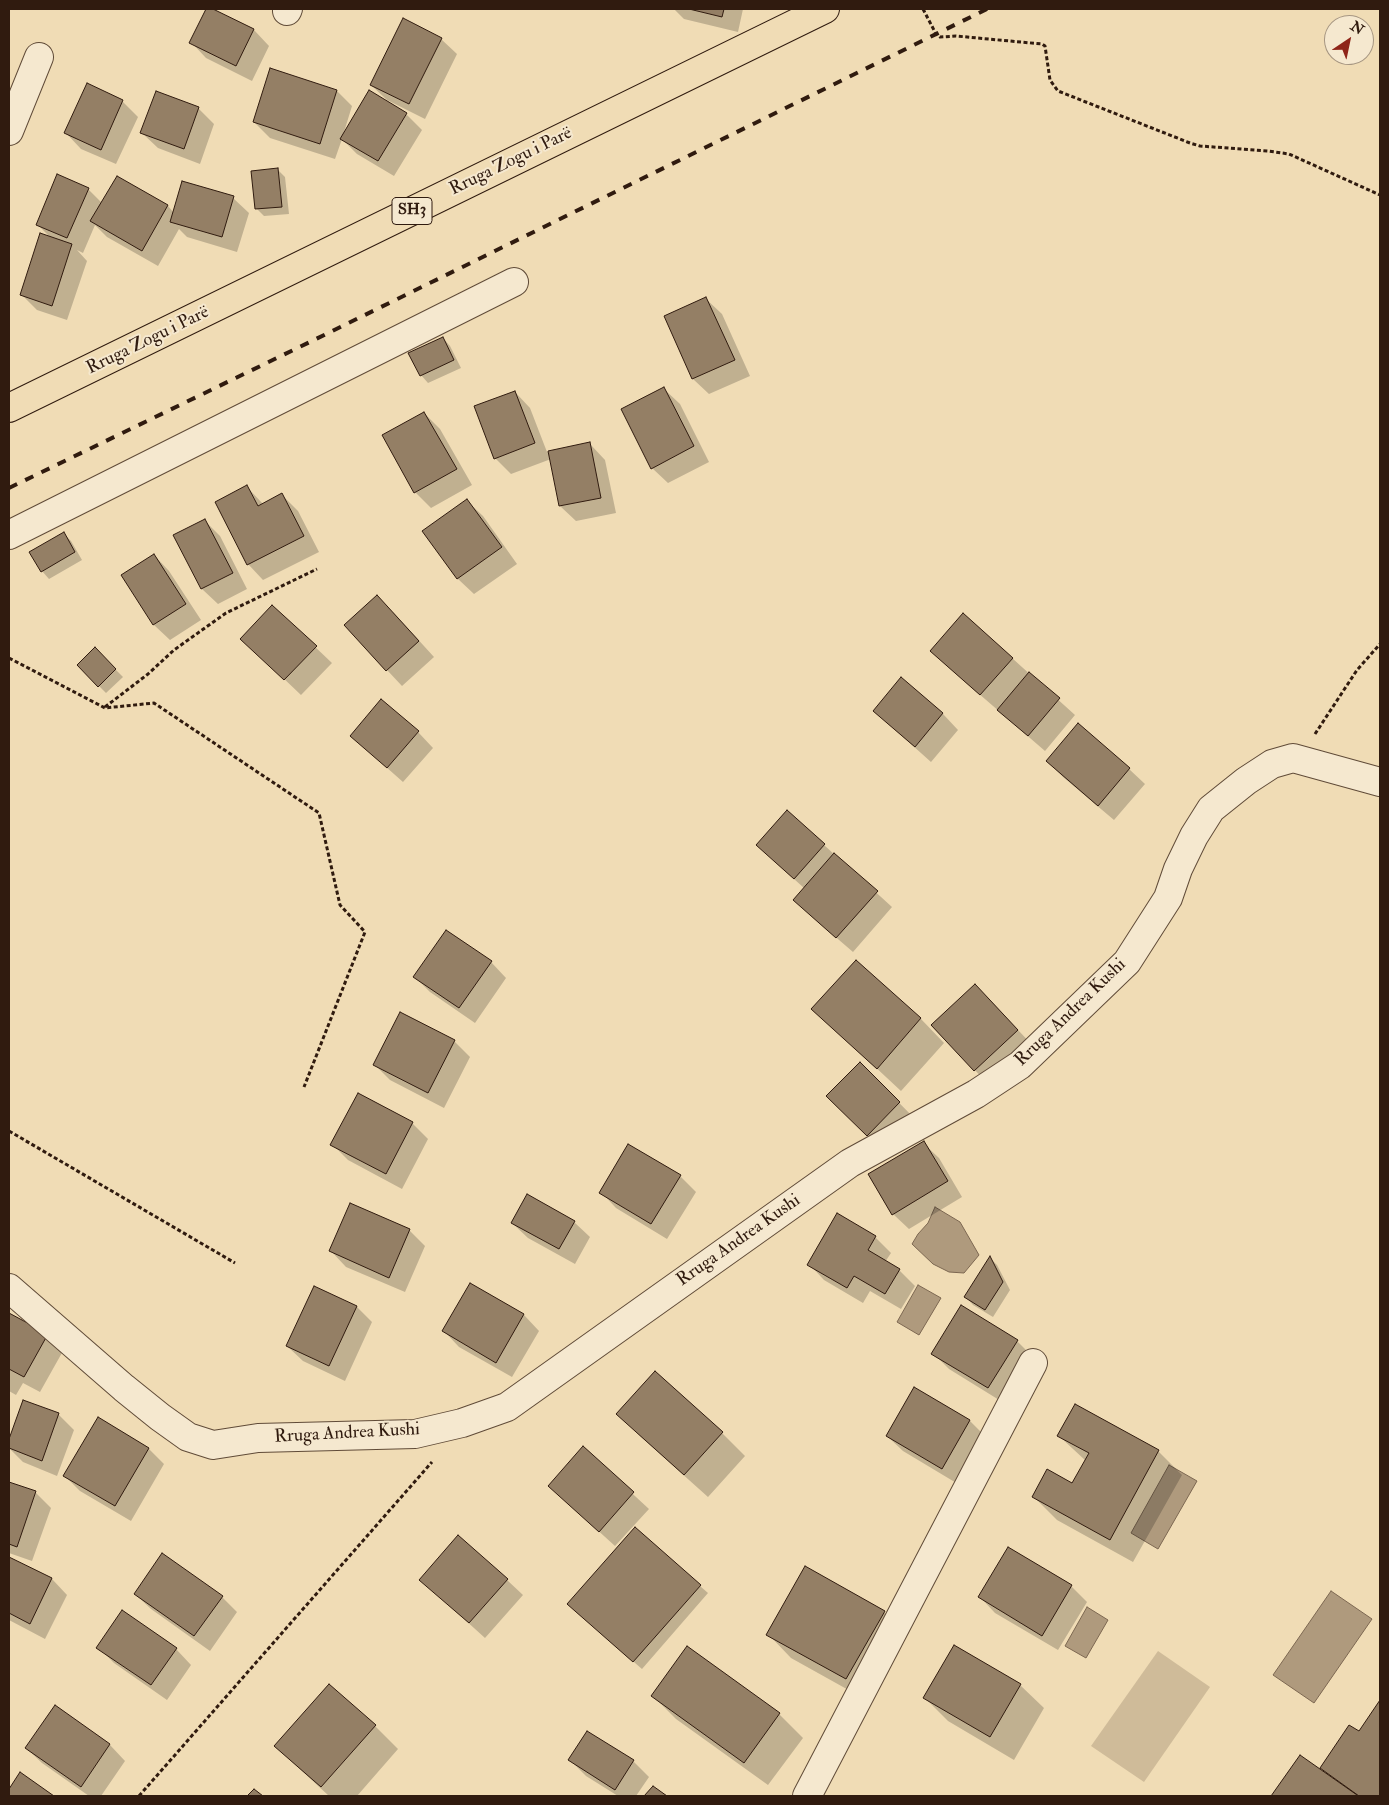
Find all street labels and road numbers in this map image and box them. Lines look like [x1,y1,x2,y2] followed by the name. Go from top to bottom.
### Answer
[446,123,576,201] street label: Rruga Zogu i Parë
[392,198,432,225] road number: SH3
[83,302,213,380] street label: Rruga Zogu i Parë
[1011,955,1131,1071] street label: Rruga Andrea Kushi
[673,1190,805,1292] street label: Rruga Andrea Kushi
[274,1419,420,1449] street label: Rruga Andrea Kushi

